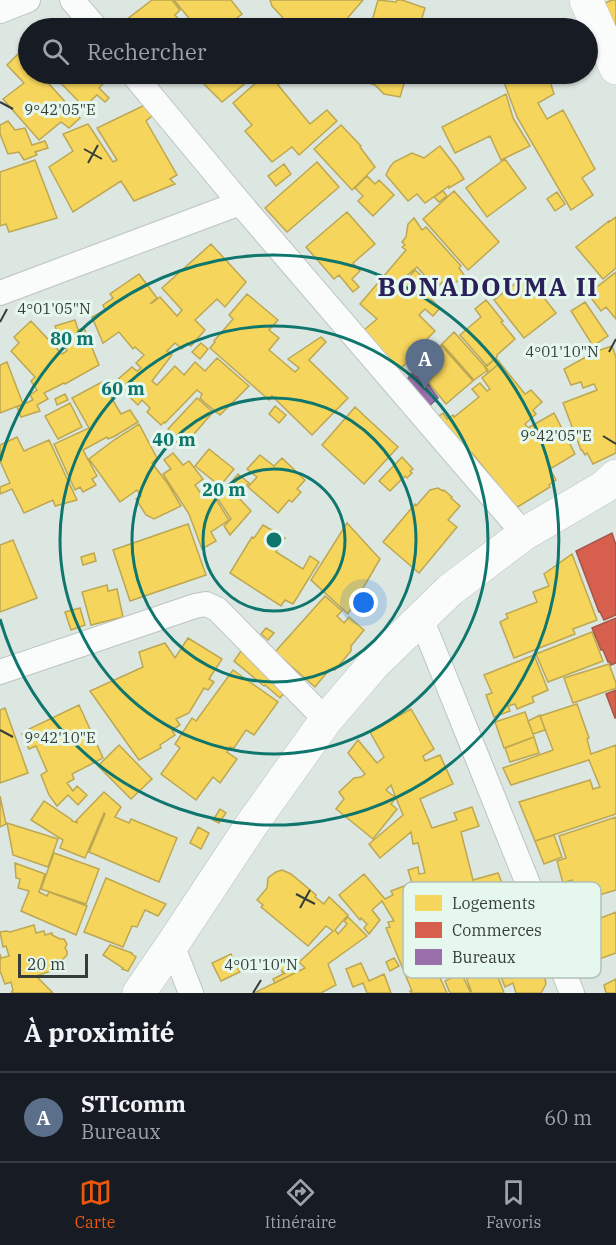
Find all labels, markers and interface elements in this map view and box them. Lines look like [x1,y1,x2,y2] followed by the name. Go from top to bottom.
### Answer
[18,18,598,84] search box
[39,35,72,68] icon: search
[87,37,206,66] text: Rechercher
[24,100,96,119] text: 9°42'05"E
[377,269,599,303] district label: BONADOUMA II
[17,299,91,318] text: 4°01'05"N
[50,327,94,350] text: 80 m
[406,340,444,389] pin: A
[525,342,599,361] text: 4°01'10"N
[101,377,145,400] text: 60 m
[520,426,592,445] text: 9°42'05"E
[152,428,196,451] text: 40 m
[202,478,246,501] text: 20 m
[264,530,284,550] centre of rings
[349,588,378,617] your location
[24,728,96,747] text: 9°42'10"E
[403,882,601,978] legend
[452,893,535,913] text: Logements
[452,920,542,940] text: Commerces
[452,947,516,967] text: Bureaux
[18,951,88,978] scale bar
[27,954,65,974] text: 20 m
[224,955,298,974] text: 4°01'10"N
[24,1015,175,1049] text: À proximité
[81,1089,186,1118] text: STIcomm
[37,1104,50,1131] text: A
[544,1104,592,1131] text: 60 m
[81,1118,161,1145] text: Bureaux
[75,1176,115,1232] tab: Carte
[265,1176,336,1232] tab: Itinéraire
[486,1176,541,1232] tab: Favoris

